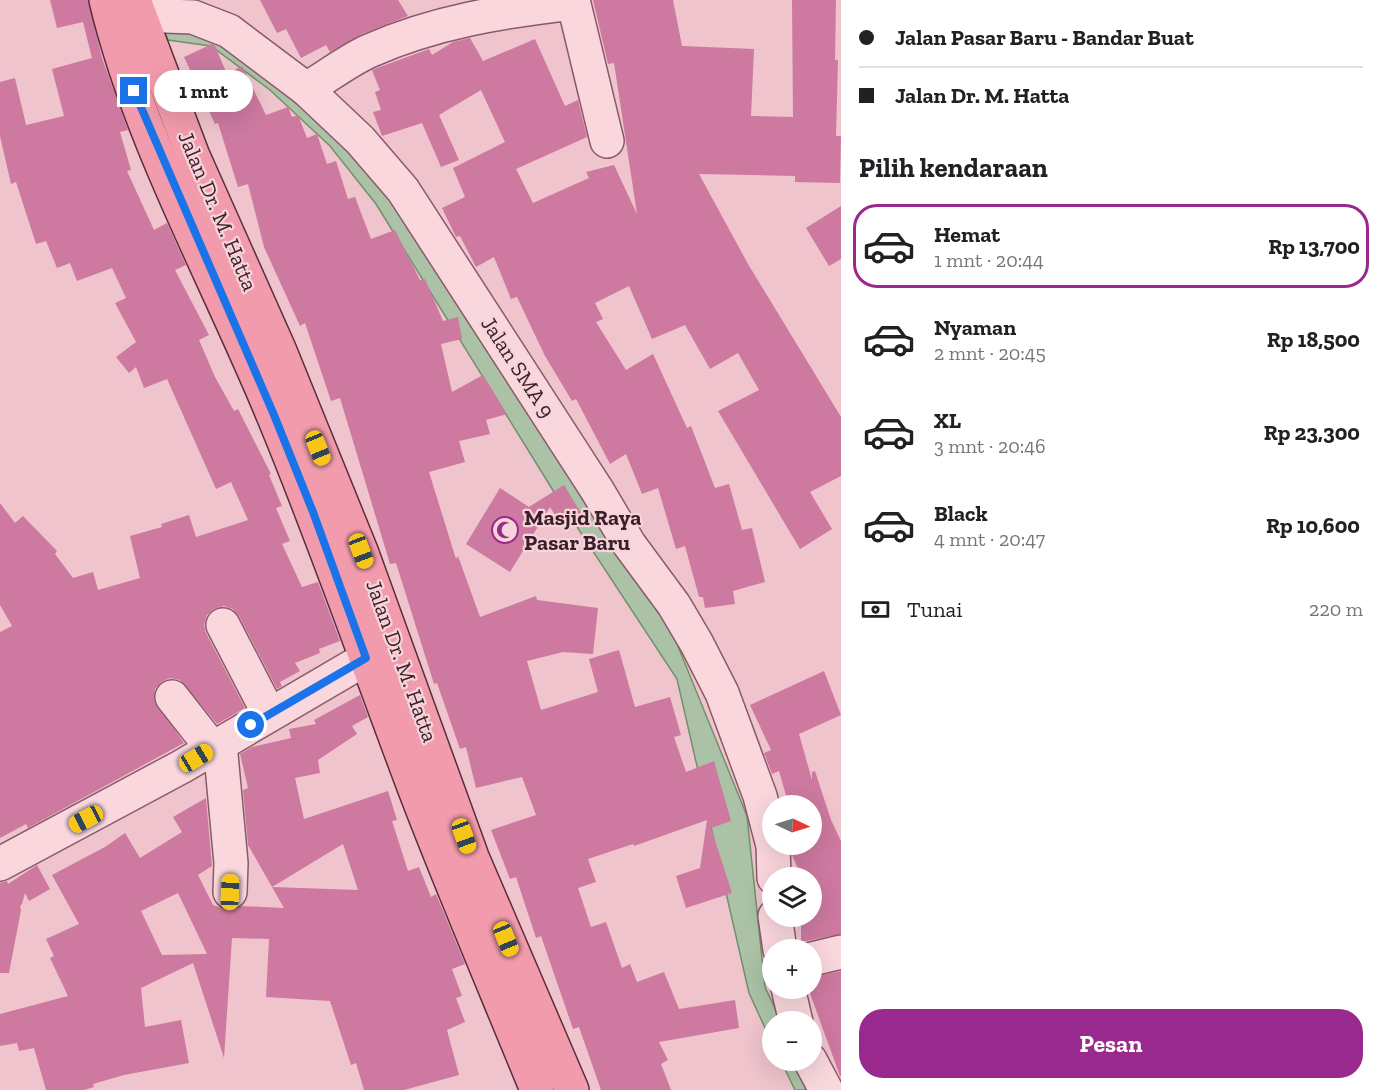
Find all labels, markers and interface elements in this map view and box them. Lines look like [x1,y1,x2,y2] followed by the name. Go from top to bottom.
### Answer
[895,24,1194,51] text: Jalan Pasar Baru - Bandar Buat
[155,70,254,112] callout: 1 mnt
[120,77,147,104] route end
[179,79,228,103] text: 1 mnt
[895,82,1070,109] text: Jalan Dr. M. Hatta
[172,127,264,295] street label: Jalan Dr. M. Hatta
[859,152,1048,184] text: Pilih kendaraan
[862,219,916,273] icon: car
[934,221,1000,248] text: Hemat
[1268,233,1360,260] text: Rp 13,700
[934,248,1044,272] text: 1 mnt · 20:44
[475,311,561,423] street label: Jalan SMA 9
[862,312,916,366] icon: car
[934,314,1016,341] text: Nyaman
[1267,326,1360,353] text: Rp 18,500
[934,341,1046,365] text: 2 mnt · 20:45
[862,405,916,459] icon: car
[934,407,961,434] text: XL
[1264,419,1360,446] text: Rp 23,300
[303,428,333,468] car
[934,434,1046,458] text: 3 mnt · 20:46
[862,498,916,552] icon: car
[934,500,988,527] text: Black
[524,504,641,556] place label: Masjid Raya Pasar Baru
[1266,512,1360,539] text: Rp 10,600
[490,515,520,545] mosque icon: Masjid Raya Pasar Baru
[934,527,1045,551] text: 4 mnt · 20:47
[346,531,376,571] car
[360,576,444,746] street label: Jalan Dr. M. Hatta
[859,593,892,626] icon: cash
[907,596,962,623] text: Tunai
[1309,597,1363,621] text: 220 m
[237,711,264,738] route start
[176,741,216,775] car
[762,795,822,855] north arrow
[762,795,822,1071] map controls
[66,803,106,835] car
[449,816,479,856] car
[762,867,822,927] button: layers
[220,874,240,910] car
[491,919,521,959] car
[762,939,822,999] button: +
[859,1009,1363,1078] button: Pesan
[762,1011,822,1071] button: −

